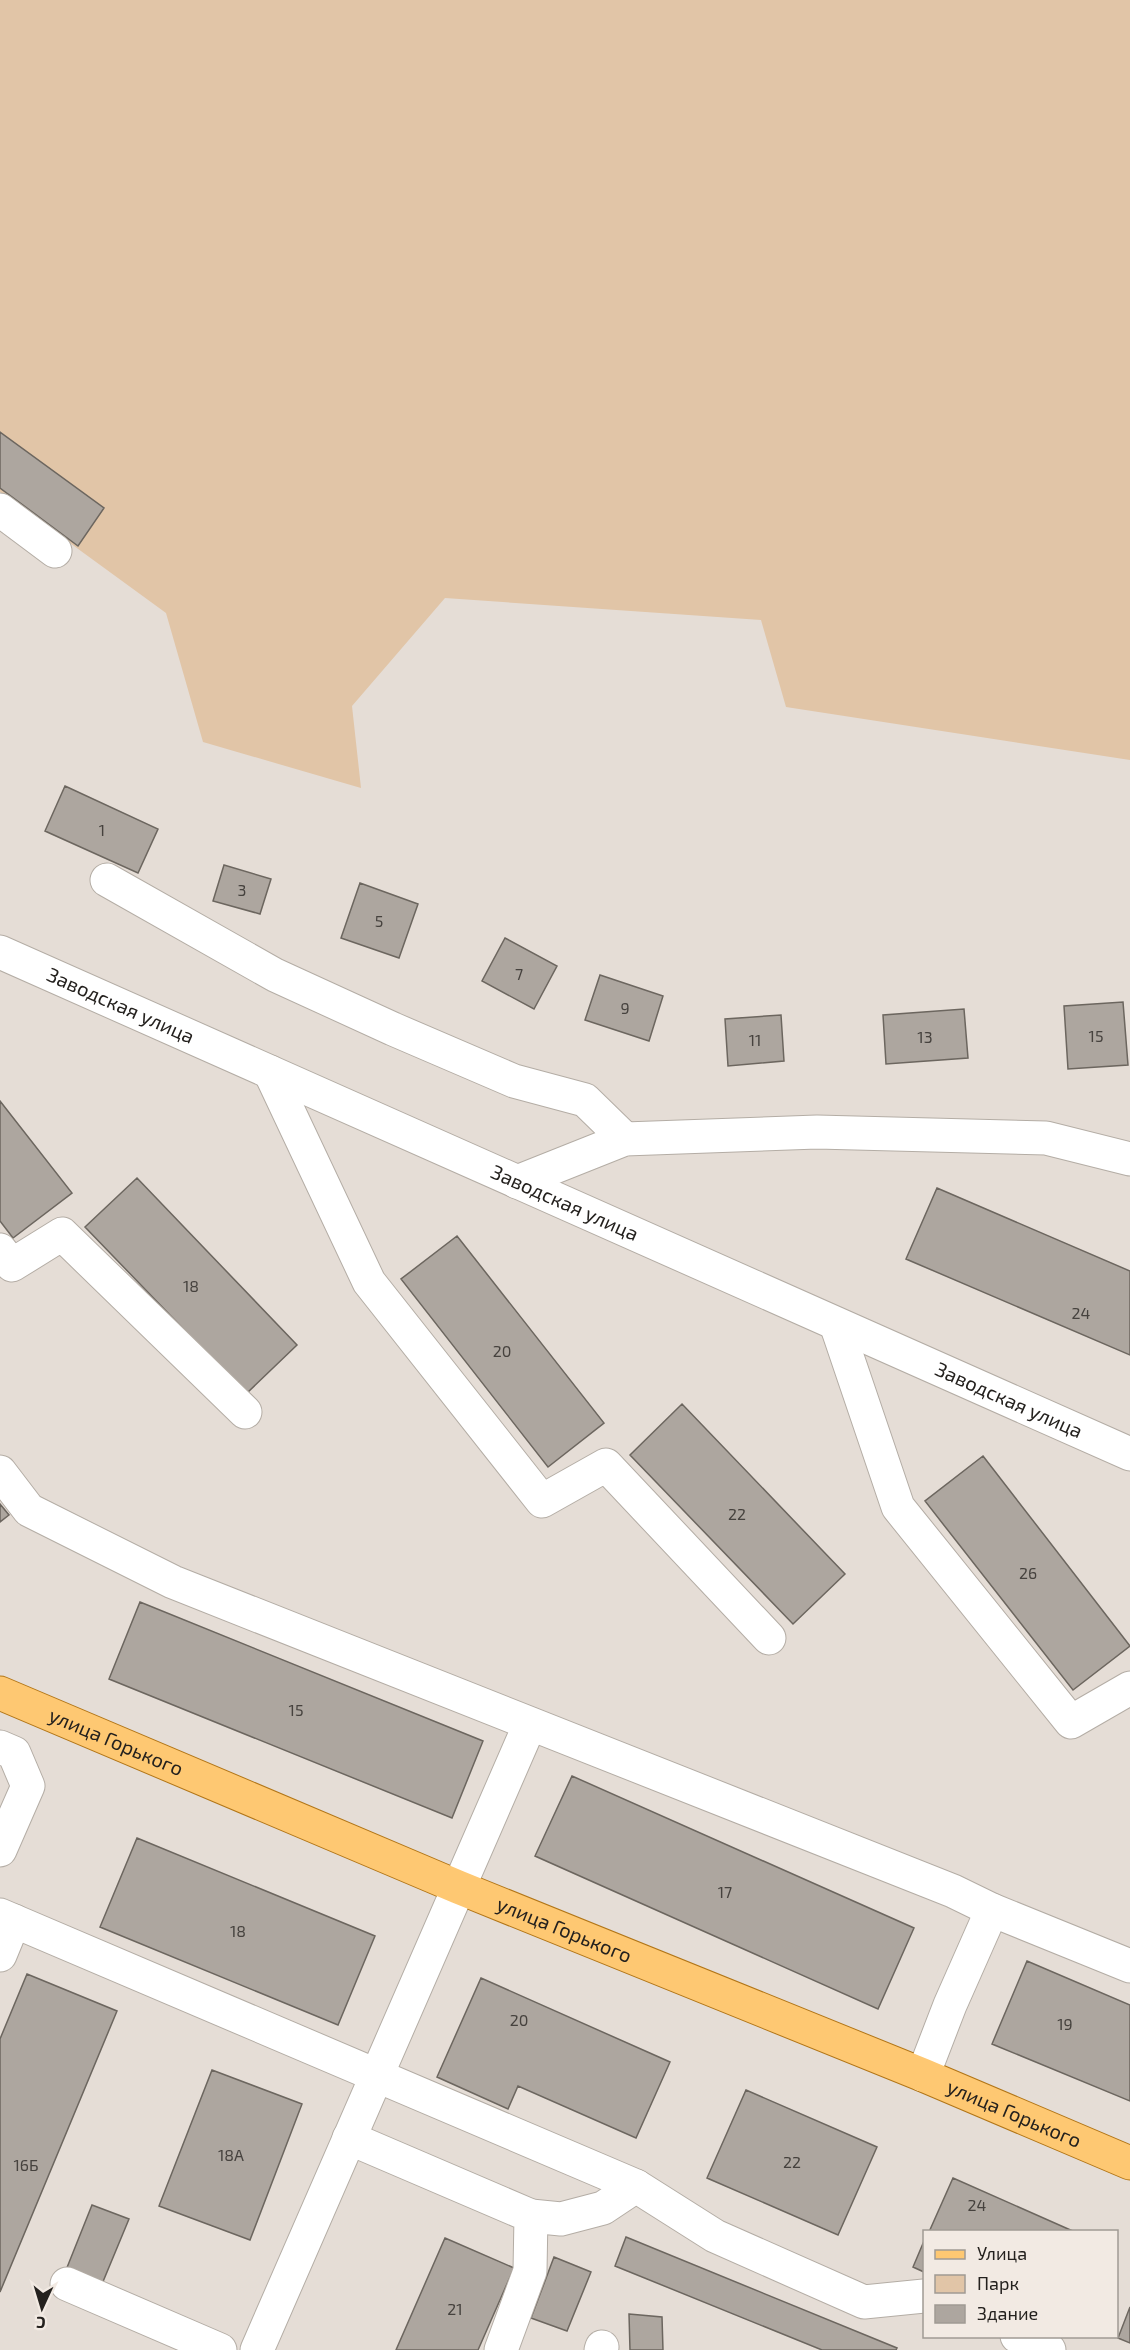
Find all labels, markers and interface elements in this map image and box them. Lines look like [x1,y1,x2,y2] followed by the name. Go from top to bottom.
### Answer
[99,820,105,839] house number: 1
[238,880,246,899] house number: 3
[375,911,383,930] house number: 5
[44,961,198,1048] street label: Заводская улица
[515,964,523,983] house number: 7
[620,998,630,1017] house number: 9
[1089,1026,1103,1045] house number: 15
[917,1027,933,1046] house number: 13
[749,1030,761,1049] house number: 11
[488,1159,643,1245] street label: Заводская улица
[183,1276,199,1295] house number: 18
[1072,1303,1091,1322] house number: 24
[493,1341,511,1360] house number: 20
[932,1356,1087,1443] street label: Заводская улица
[728,1504,746,1523] house number: 22
[1019,1563,1037,1582] house number: 26
[289,1700,303,1719] house number: 15
[45,1702,187,1780] street label: улица Горького
[718,1882,732,1901] house number: 17
[493,1891,636,1967] street label: улица Горького
[230,1921,246,1940] house number: 18
[510,2010,528,2029] house number: 20
[1057,2014,1073,2033] house number: 19
[943,2074,1085,2152] street label: улица Горького
[218,2145,244,2164] house number: 18А
[783,2152,801,2171] house number: 22
[13,2155,39,2174] house number: 16Б
[968,2195,987,2214] house number: 24
[923,2230,1118,2338] legend
[977,2242,1027,2264] text: Улица
[977,2272,1019,2294] text: Парк
[12,2278,72,2338] north arrow
[447,2299,463,2318] house number: 21
[977,2302,1038,2324] text: Здание
[36,2314,46,2333] text: С

